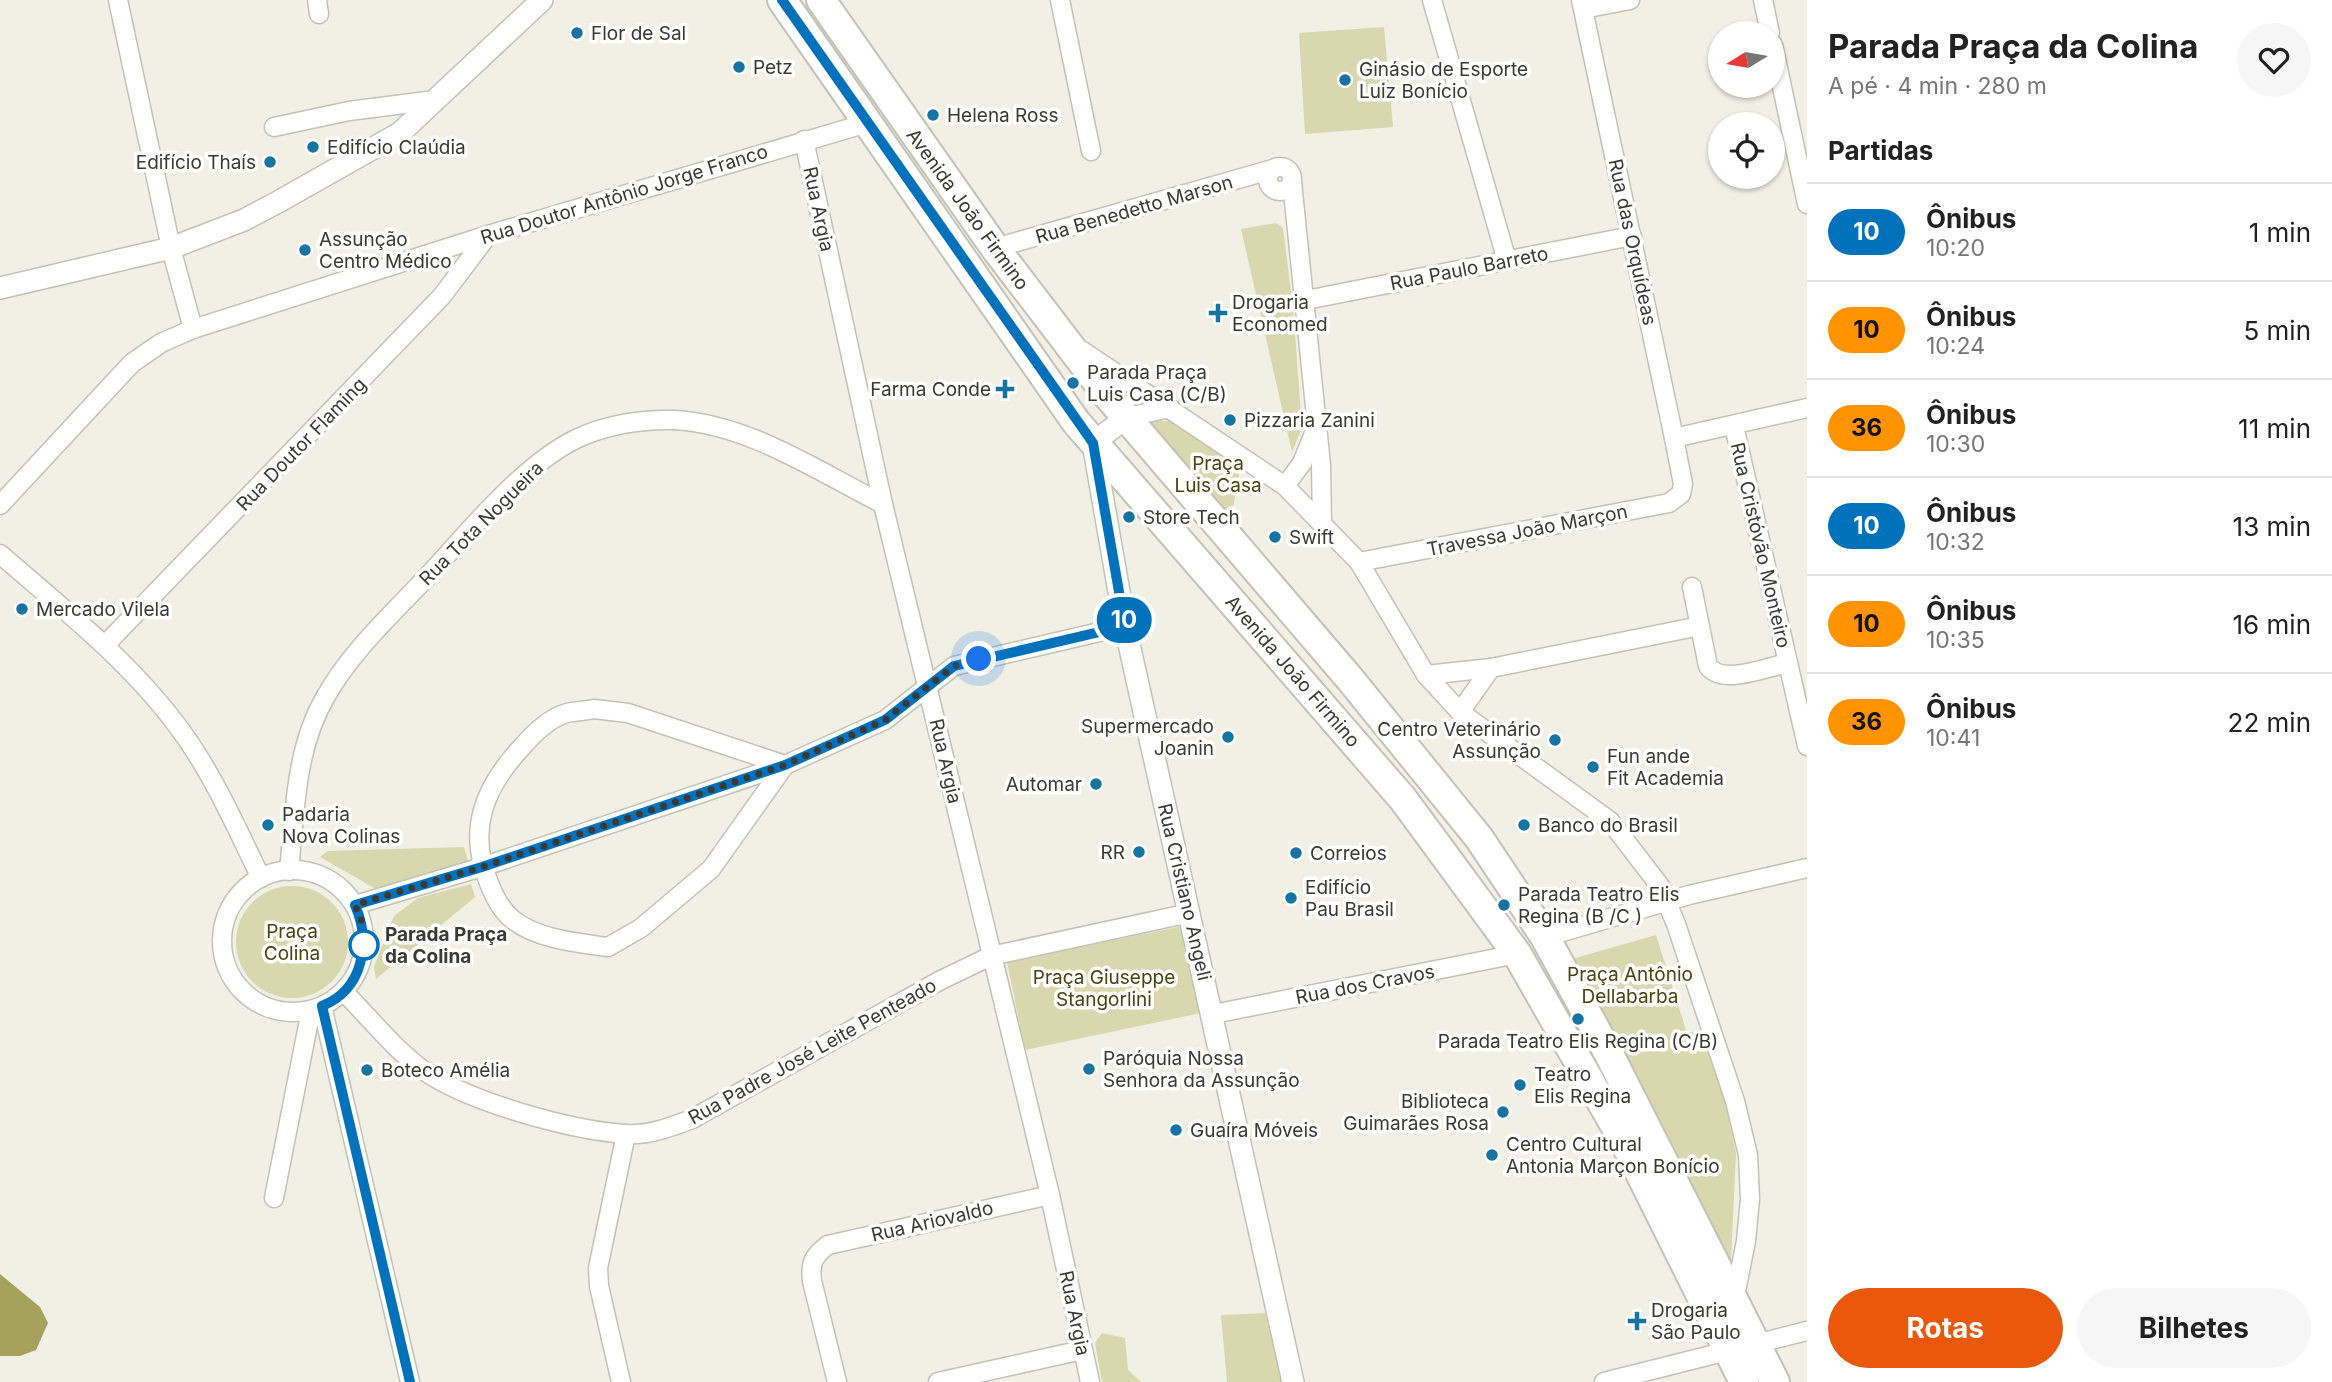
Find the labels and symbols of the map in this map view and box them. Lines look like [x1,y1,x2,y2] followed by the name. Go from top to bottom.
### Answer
[1708,21,1785,98] north arrow
[591,22,686,45] place label: Flor de Sal
[569,25,585,41] marker: Flor de Sal
[753,56,793,79] place label: Petz
[1359,58,1528,103] place label: Ginásio de Esporte Luiz Bonício
[731,59,747,75] marker: Petz
[1337,72,1353,88] marker: Ginásio de Esporte Luiz Bonício
[947,104,1059,127] place label: Helena Ross
[925,107,941,123] marker: Helena Ross
[901,124,1034,294] street label: Avenida João Firmino
[327,136,466,159] place label: Edifício Claúdia
[305,139,321,155] marker: Edifício Claúdia
[478,140,771,249] street label: Rua Doutor Antônio Jorge Franco
[136,151,256,174] place label: Edifício Thaís
[262,154,278,170] marker: Edifício Thaís
[1604,157,1661,327] street label: Rua das Orquídeas
[798,164,839,254] street label: Rua Argia
[1033,170,1235,249] street label: Rua Benedetto Marson
[319,228,452,273] place label: Assunção Centro Médico
[297,242,313,258] marker: Assunção Centro Médico
[1388,242,1550,295] street label: Rua Paulo Barreto
[1232,291,1328,336] place label: Drogaria Economed
[1210,305,1226,321] marker: Drogaria Economed
[1087,361,1227,406] place label: Parada Praça Luis Casa (C/B)
[232,373,371,516] street label: Rua Doutor Flaming
[1065,375,1081,391] marker: Parada Praça Luis Casa (C/B)
[870,378,991,401] place label: Farma Conde
[997,381,1013,397] marker: Farma Conde
[1244,409,1375,432] place label: Pizzaria Zanini
[1222,412,1238,428] marker: Pizzaria Zanini
[1726,440,1795,650] street label: Rua Cristóvão Monteiro
[1174,452,1262,497] park label: Praça Luis Casa
[415,457,548,590] street label: Rua Tota Nogueira
[1425,500,1630,561] street label: Travessa João Marçon
[1143,506,1240,529] place label: Store Tech
[1121,509,1137,525] marker: Store Tech
[1289,526,1334,549] place label: Swift
[1267,529,1283,545] marker: Swift
[1220,591,1365,752] street label: Avenida João Firmino
[1092,597,1156,643] line badge: 10
[36,598,170,621] place label: Mercado Vilela
[14,601,30,617] marker: Mercado Vilela
[961,641,996,676] your location
[1081,715,1214,760] place label: Supermercado Joanin
[925,716,966,806] street label: Rua Argia
[1377,718,1541,763] place label: Centro Veterinário Assunção
[1220,729,1236,745] marker: Supermercado Joanin
[1547,732,1563,748] marker: Centro Veterinário Assunção
[1607,745,1724,790] place label: Fun ande Fit Academia
[1585,759,1601,775] marker: Fun ande Fit Academia
[1006,773,1082,796] place label: Automar
[1088,776,1104,792] marker: Automar
[1153,801,1216,983] street label: Rua Cristiano Angeli
[282,803,400,848] place label: Padaria Nova Colinas
[1538,814,1678,837] place label: Banco do Brasil
[260,817,276,833] marker: Padaria Nova Colinas
[1516,817,1532,833] marker: Banco do Brasil
[1101,841,1125,864] place label: RR
[1310,842,1387,865] place label: Correios
[1131,844,1147,860] marker: RR
[1288,845,1304,861] marker: Correios
[1305,876,1394,921] place label: Edifício Pau Brasil
[1518,883,1679,928] place label: Parada Teatro Elis Regina (B /C )
[1283,890,1299,906] marker: Edifício Pau Brasil
[1496,897,1512,913] marker: Parada Teatro Elis Regina (B /C )
[264,920,320,965] park label: Praça Colina
[385,923,507,968] place label: Parada Praça da Colina
[349,930,379,960] marker: Parada Praça da Colina
[1294,960,1437,1009] street label: Rua dos Cravos
[1567,963,1693,1008] park label: Praça Antônio Dellabarba
[1033,966,1175,1011] park label: Praça Giuseppe Stangorlini
[684,973,940,1129] street label: Rua Padre José Leite Penteado
[1570,1011,1586,1027] marker: Parada Teatro Elis Regina (C/B)
[1438,1030,1718,1053] place label: Parada Teatro Elis Regina (C/B)
[1103,1047,1300,1092] place label: Paróquia Nossa Senhora da Assunção
[381,1059,510,1082] place label: Boteco Amélia
[1081,1061,1097,1077] marker: Paróquia Nossa Senhora da Assunção
[359,1062,375,1078] marker: Boteco Amélia
[1534,1063,1631,1108] place label: Teatro Elis Regina
[1512,1077,1528,1093] marker: Teatro Elis Regina
[1343,1090,1489,1135] place label: Biblioteca Guimarães Rosa
[1495,1104,1511,1120] marker: Biblioteca Guimarães Rosa
[1190,1119,1318,1142] place label: Guaíra Móveis
[1168,1122,1184,1138] marker: Guaíra Móveis
[1506,1133,1720,1178] place label: Centro Cultural Antonia Marçon Bonício
[1484,1147,1500,1163] marker: Centro Cultural Antonia Marçon Bonício
[869,1196,995,1247] street label: Rua Ariovaldo
[1054,1268,1095,1358] street label: Rua Argia
[1651,1299,1741,1344] place label: Drogaria São Paulo
[1629,1313,1645,1329] marker: Drogaria São Paulo

